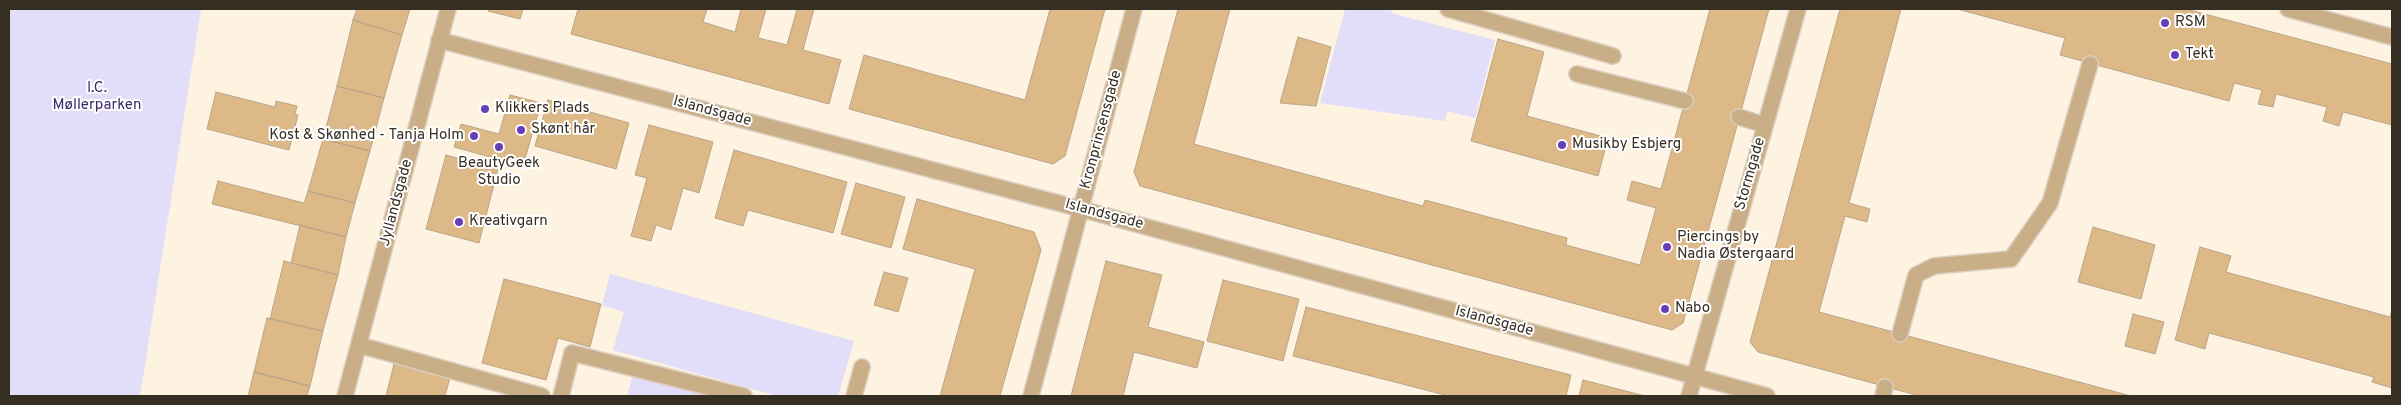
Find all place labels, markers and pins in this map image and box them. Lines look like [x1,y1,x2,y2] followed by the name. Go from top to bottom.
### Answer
[2175,14,2206,32] place label: RSM
[2159,17,2171,29] marker: RSM
[2185,46,2214,64] place label: Tekt
[2169,49,2181,61] marker: Tekt
[495,100,590,118] place label: Klikkers Plads
[479,103,491,115] marker: Klikkers Plads
[531,121,595,139] place label: Skønt hår
[515,124,527,136] marker: Skønt hår
[269,127,464,145] place label: Kost & Skønhed - Tanja Holm
[468,130,480,142] marker: Kost & Skønhed - Tanja Holm
[1572,136,1681,154] place label: Musikby Esbjerg
[1556,139,1568,151] marker: Musikby Esbjerg
[493,141,505,153] marker: BeautyGeek Studio
[458,155,540,190] place label: BeautyGeek Studio
[469,213,548,231] place label: Kreativgarn
[453,216,465,228] marker: Kreativgarn
[1677,229,1794,264] place label: Piercings by Nadia Østergaard
[1661,241,1673,253] marker: Piercings by Nadia Østergaard
[1675,300,1710,318] place label: Nabo
[1659,303,1671,315] marker: Nabo

